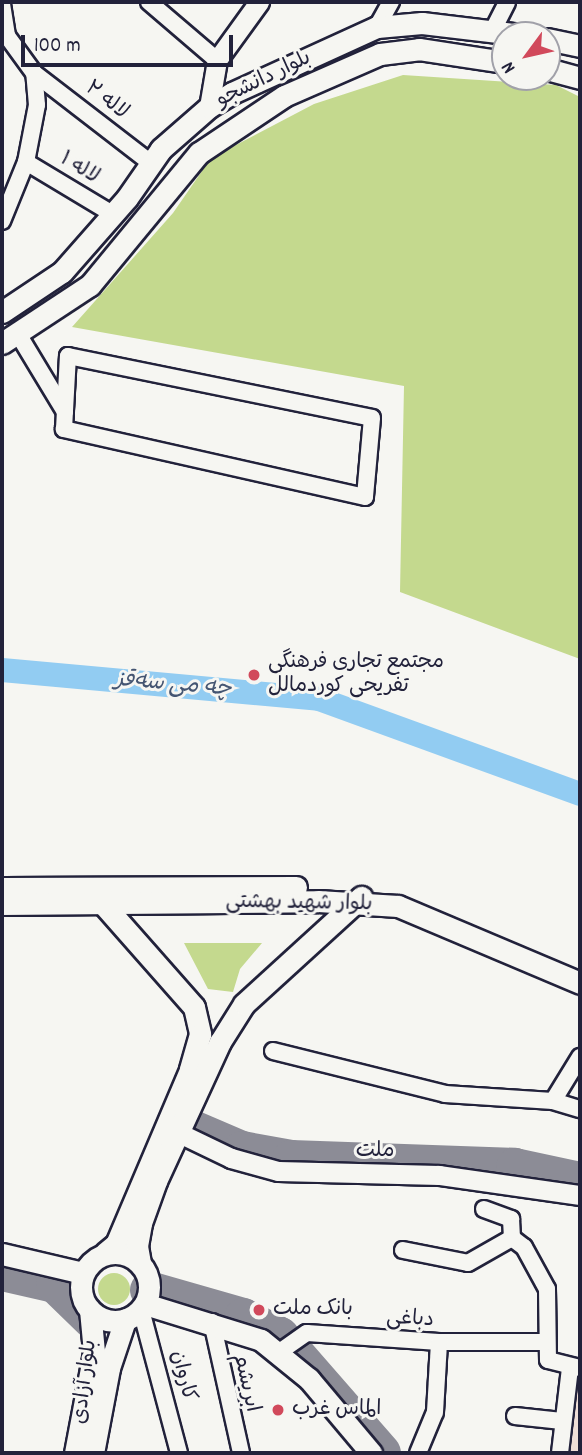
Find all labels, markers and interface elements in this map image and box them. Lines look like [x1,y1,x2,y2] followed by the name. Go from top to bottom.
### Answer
[24,21,236,65] scale bar
[491,21,561,91] north arrow
[34,32,81,62] text: 100 m
[212,46,316,114] street label: بلوار دانشجو
[496,55,524,78] text: N
[79,76,133,126] street label: لاله ۲
[55,147,103,191] street label: لاله ۱
[268,650,444,700] place label: مجتمع تجاری فرهنگی تفریحی کوردمالل
[113,667,233,705] water label: چە می سەقز
[246,667,262,683] marker: مجتمع تجاری فرهنگی تفریحی کوردمالل
[225,890,373,918] street label: بلوار شهید بهشتی
[356,1139,394,1165] street label: ملت
[273,1297,353,1323] place label: بانک ملت
[251,1302,267,1318] marker: بانک ملت
[385,1306,435,1334] street label: دباغی
[68,1338,104,1426] street label: بلوار آزادی
[164,1348,200,1404] street label: کاروان
[226,1351,264,1415] street label: ابریشم
[292,1397,381,1423] place label: الماس غرب
[270,1402,286,1418] marker: الماس غرب

